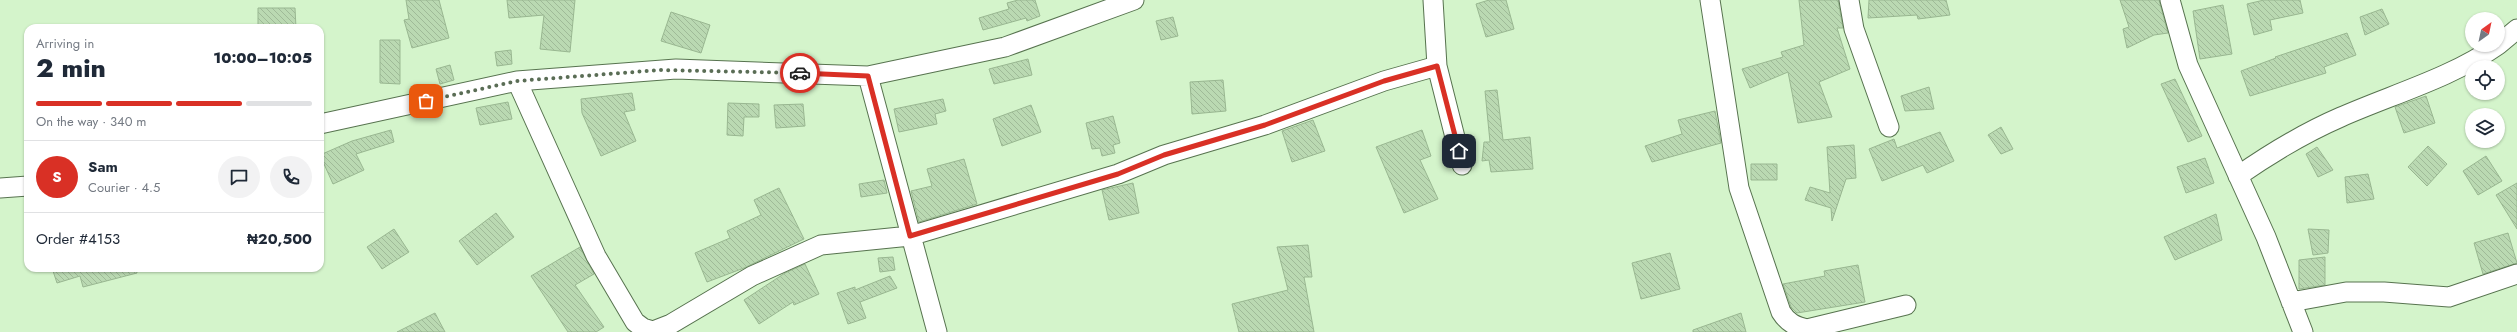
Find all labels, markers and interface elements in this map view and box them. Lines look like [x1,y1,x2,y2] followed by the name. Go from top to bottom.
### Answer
[2465,12,2505,52] north arrow
[2465,12,2505,148] map controls
[36,34,94,53] text: Arriving in
[213,47,312,69] text: 10:00–10:05
[36,49,106,87] text: 2 min
[780,53,820,93] courier
[2465,60,2505,100] button: locate
[789,62,811,84] icon: car
[409,84,443,118] pin
[415,90,437,112] icon: bag
[2465,108,2505,148] button: layers
[36,112,147,131] text: On the way · 340 m
[1442,134,1476,168] pin
[1448,140,1470,162] icon: home
[88,156,118,178] text: Sam
[218,156,260,198] button: chat
[270,156,312,198] button: phone
[52,166,62,188] text: S
[88,178,160,197] text: Courier · 4.5
[36,228,120,250] text: Order #4153
[247,228,312,250] text: ₦20,500

